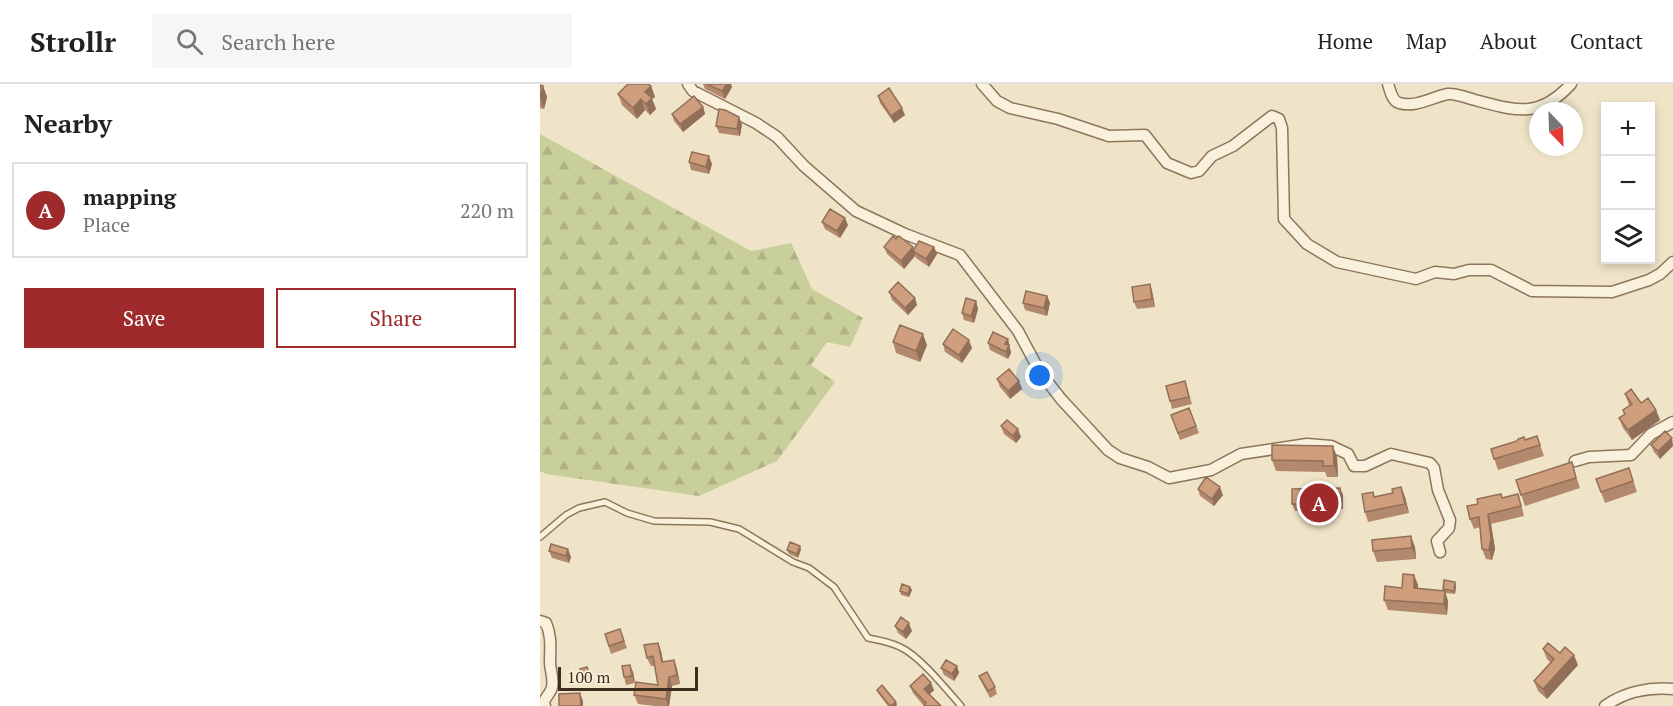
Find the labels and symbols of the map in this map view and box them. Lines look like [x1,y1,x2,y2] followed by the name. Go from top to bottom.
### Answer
[1529,102,1583,156] north arrow
[1025,361,1054,390] your location
[1300,480,1338,526] pin: A
[558,664,698,692] scale bar

